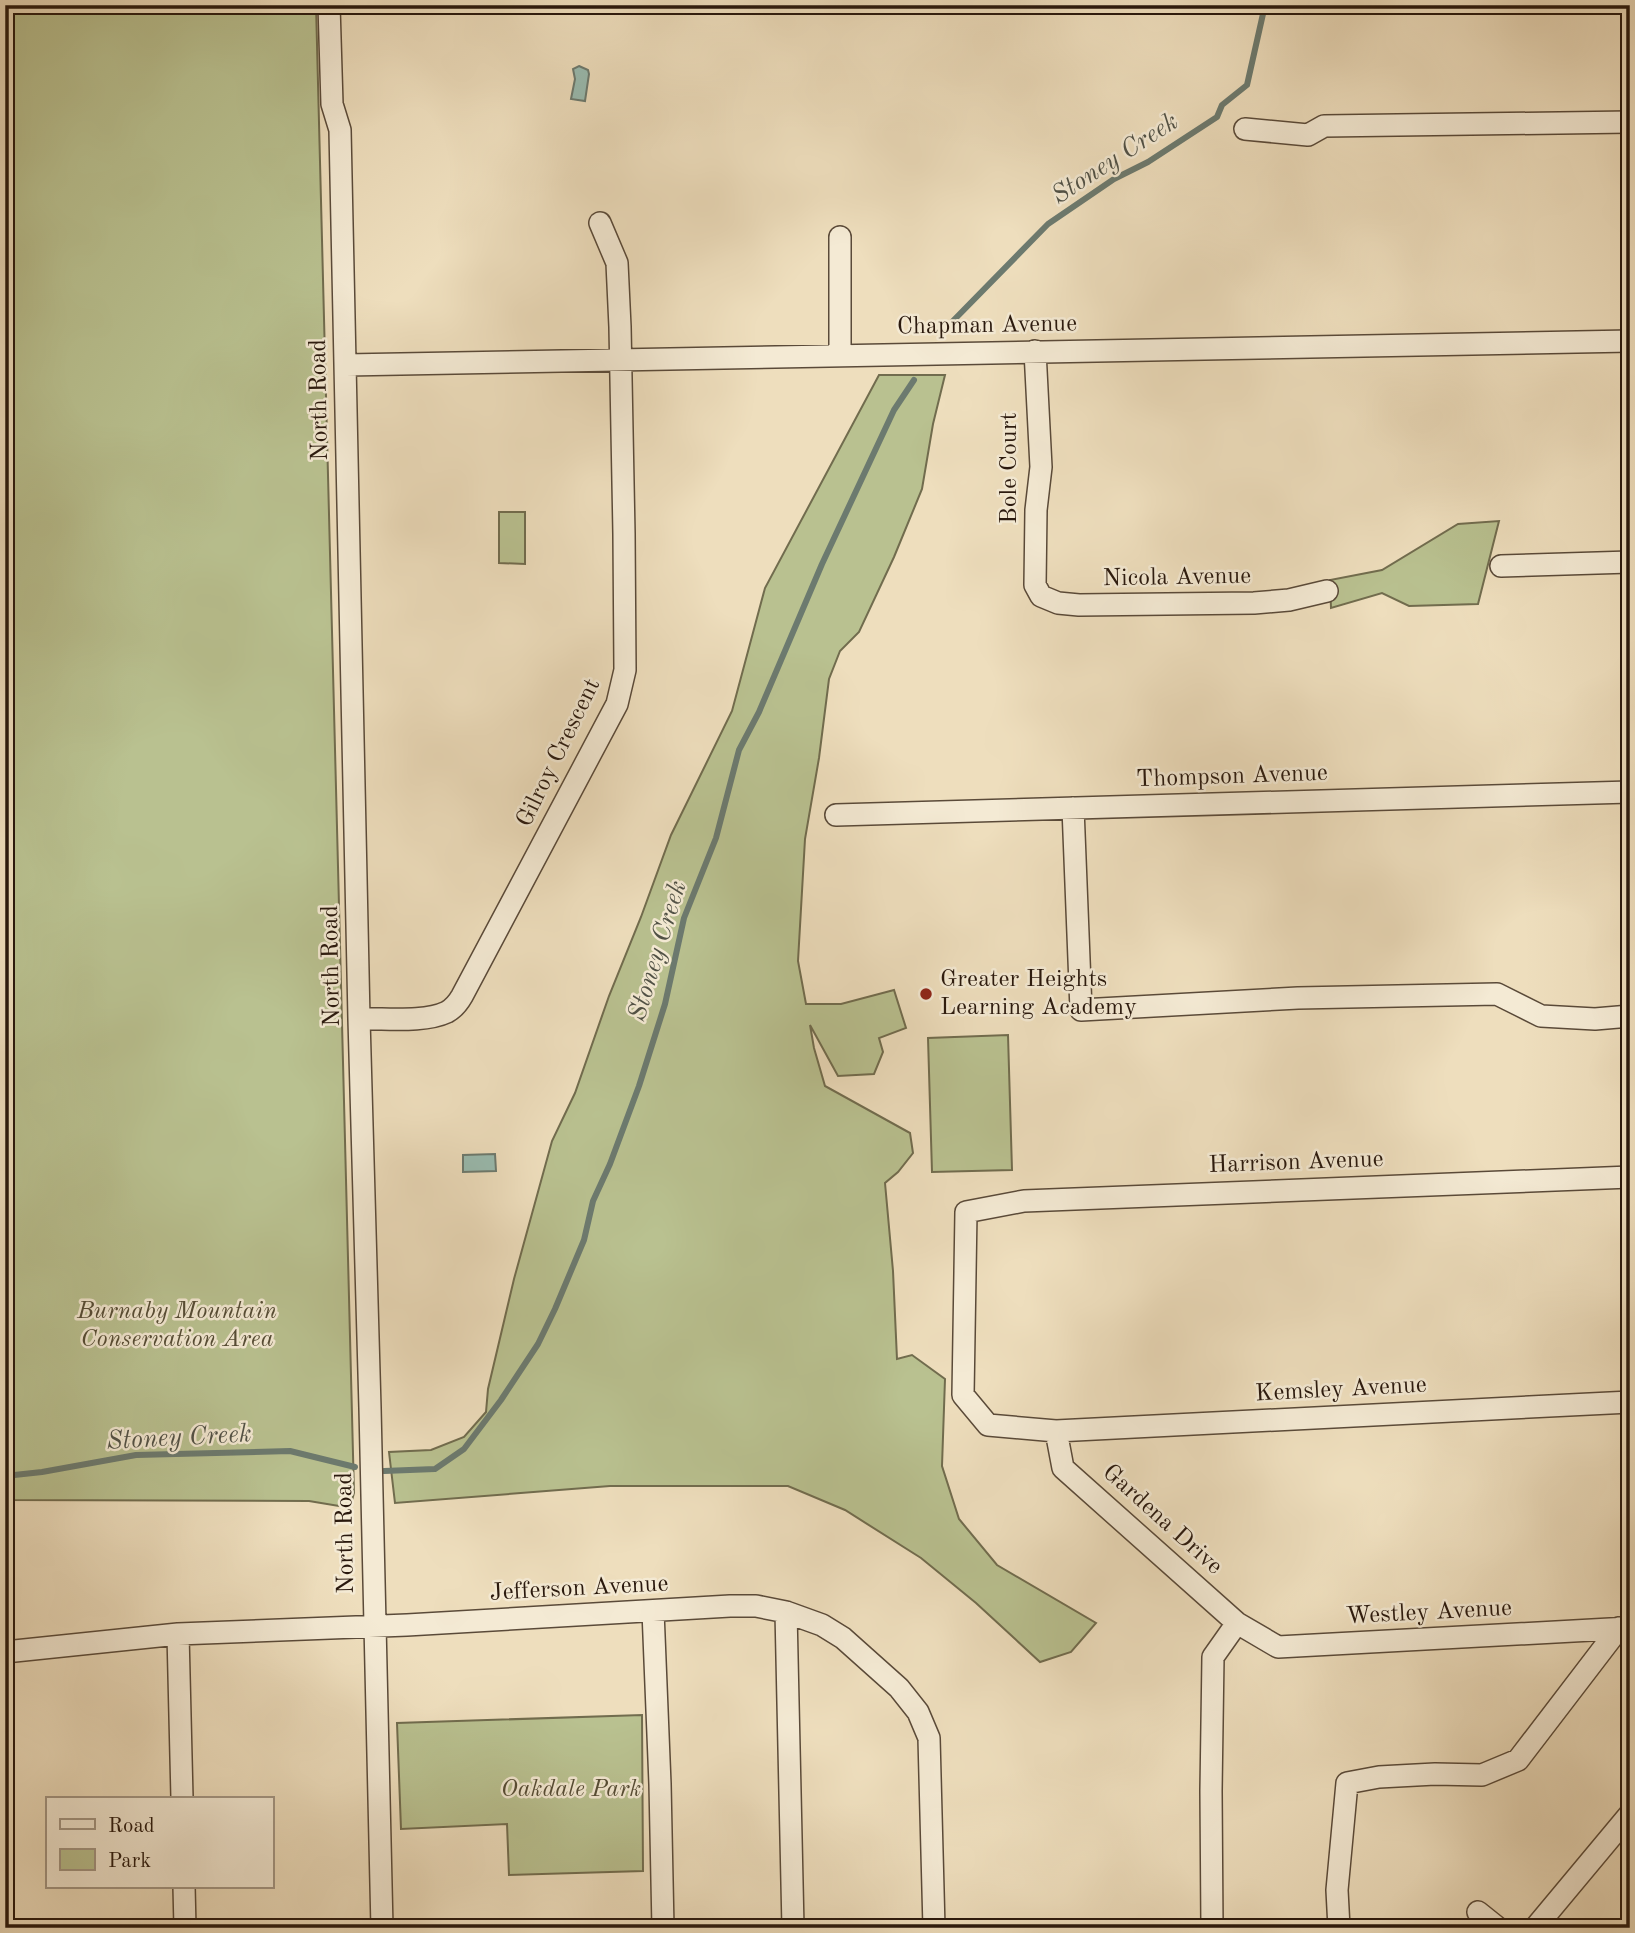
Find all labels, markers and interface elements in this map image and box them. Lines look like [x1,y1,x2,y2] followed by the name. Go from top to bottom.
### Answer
[1047,109,1183,209] water label: Stoney Creek
[897,312,1077,340] street label: Chapman Avenue
[307,339,333,461] street label: North Road
[998,412,1022,524] street label: Bole Court
[1102,565,1252,591] street label: Nicola Avenue
[513,675,605,831] street label: Gilroy Crescent
[1136,762,1328,792] street label: Thompson Avenue
[624,878,692,1024] water label: Stoney Creek
[319,905,345,1027] street label: North Road
[940,968,1137,1020] place label: Greater Heights Learning Academy
[918,986,934,1002] marker: Greater Heights Learning Academy
[1208,1148,1384,1178] street label: Harrison Avenue
[76,1300,277,1352] park label: Burnaby Mountain Conservation Area
[1255,1374,1427,1406] street label: Kemsley Avenue
[106,1421,252,1455] water label: Stoney Creek
[1098,1460,1226,1580] street label: Gardena Drive
[333,1472,359,1594] street label: North Road
[489,1572,669,1606] street label: Jefferson Avenue
[1345,1597,1513,1629] street label: Westley Avenue
[501,1778,641,1802] park label: Oakdale Park
[46,1797,273,1888] legend
[108,1816,155,1837] text: Road
[108,1851,151,1872] text: Park

